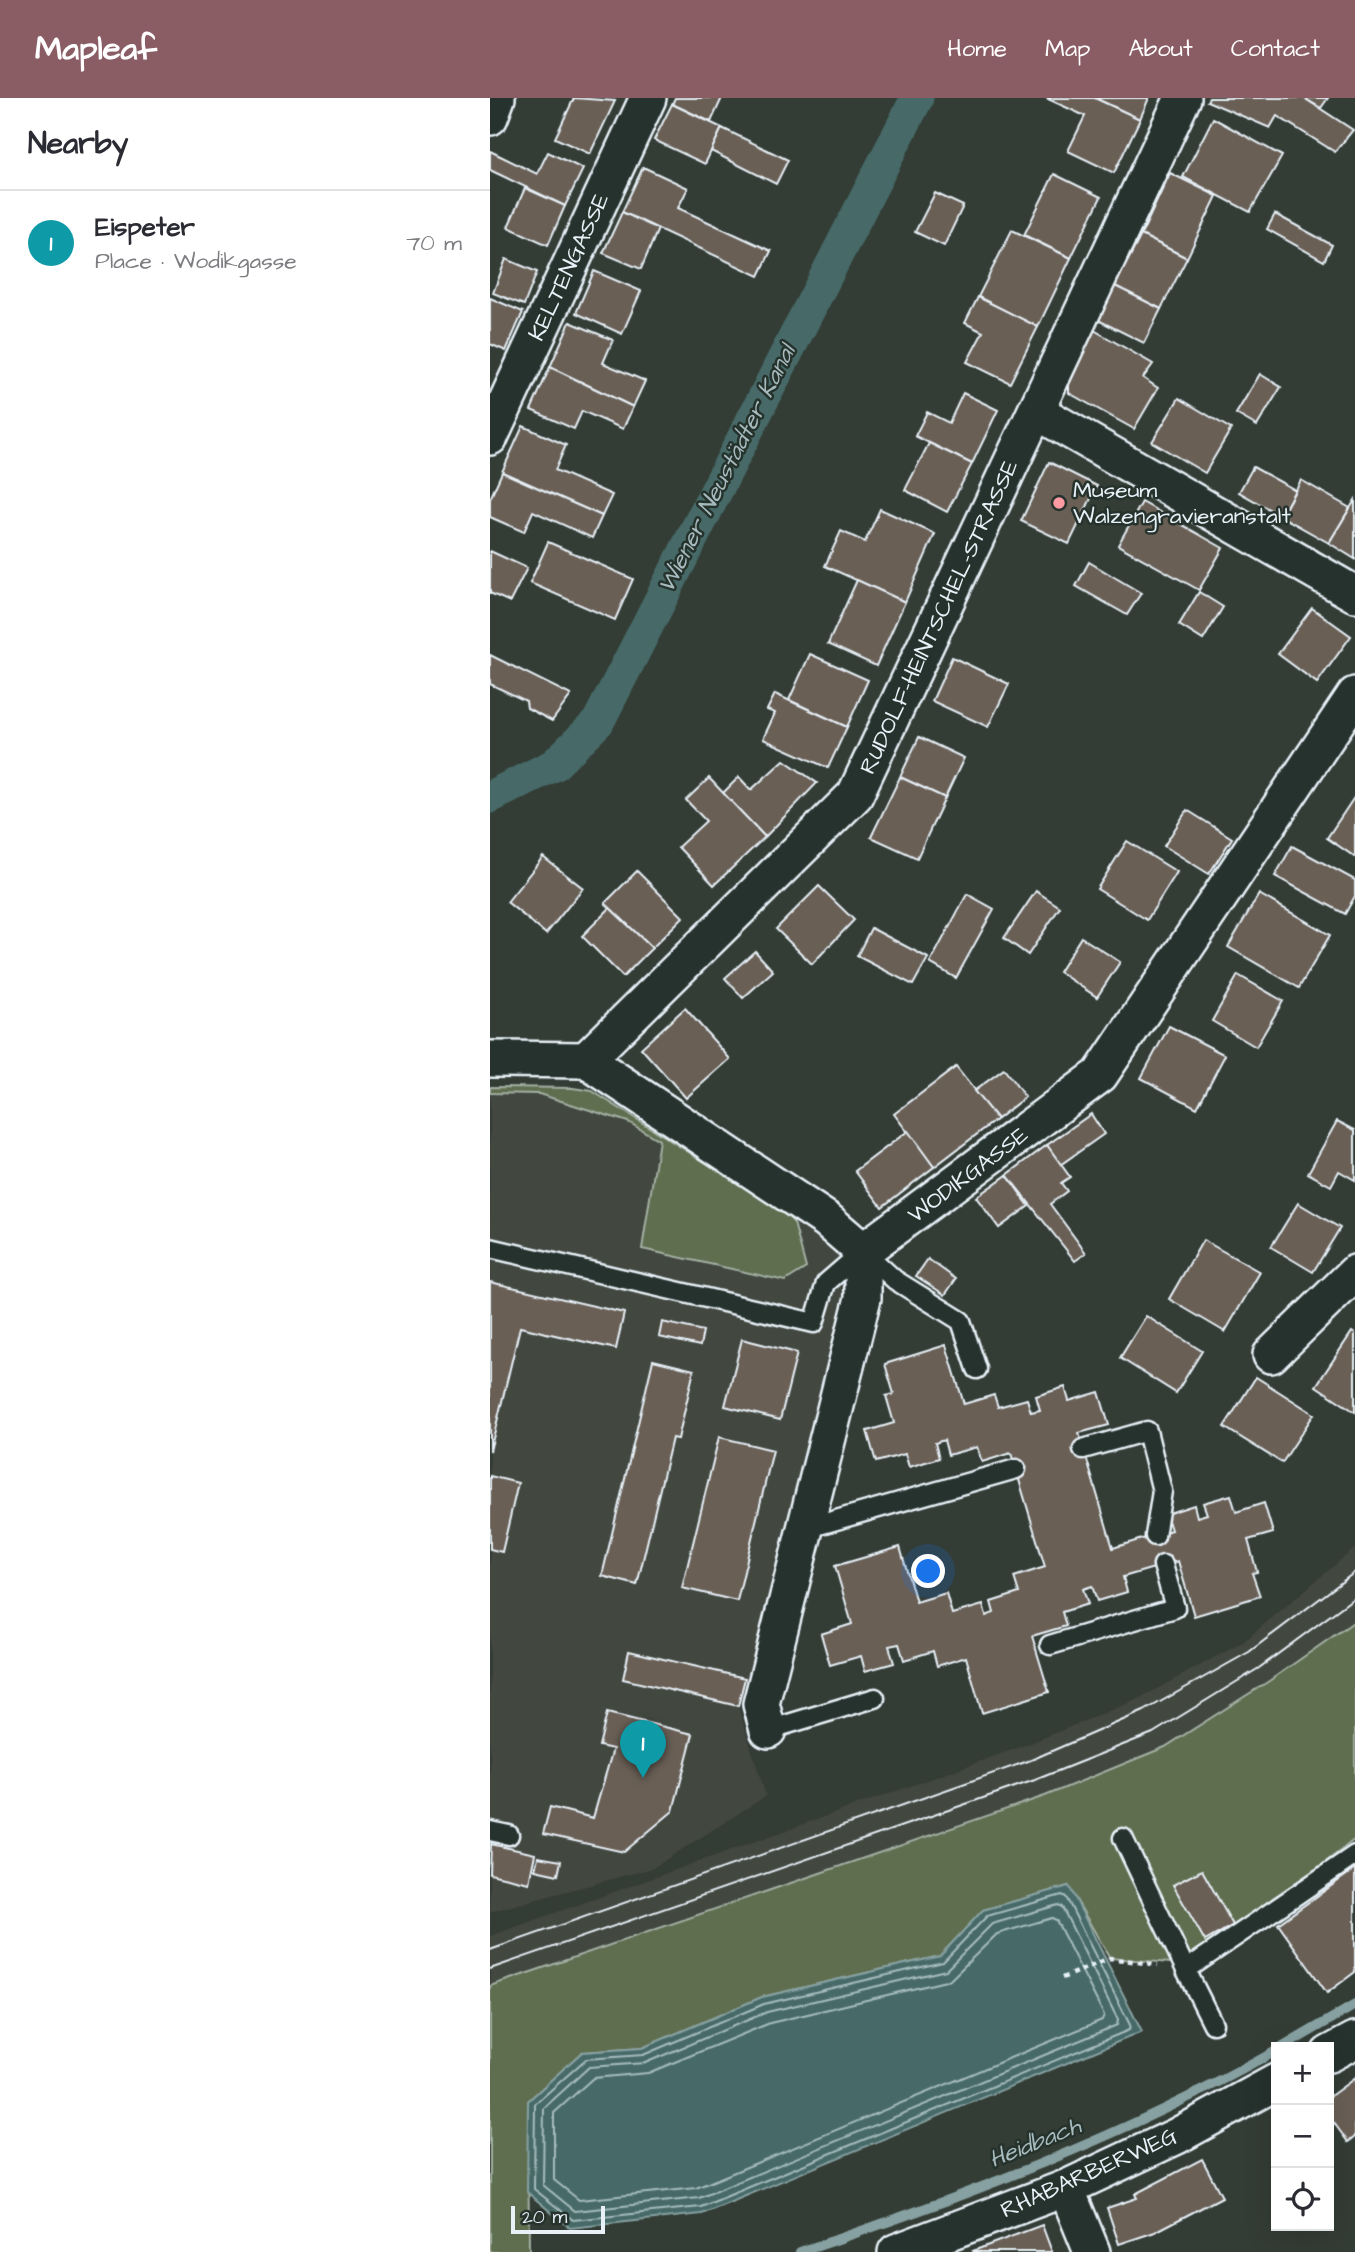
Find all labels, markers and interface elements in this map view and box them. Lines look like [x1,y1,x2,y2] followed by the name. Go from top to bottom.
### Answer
[35,26,157,72] text: Mapleaf
[947,32,1007,66] text: Home
[1045,32,1090,66] text: Map
[1128,32,1193,66] text: About
[1231,32,1320,66] text: Contact
[28,123,128,165] text: Nearby
[521,188,617,346] street label: KELTENGASSE
[95,209,195,245] text: Eispeter
[50,227,52,259] text: 1
[406,227,462,259] text: 70 m
[95,245,297,277] text: Place · Wodikgasse
[650,336,806,599] water label: Wiener Neustädter Kanal
[852,454,1026,779] street label: RUDOLF-HEINTSCHEL-STRASSE
[1073,474,1291,533] place label: Museum Walzengravieranstalt
[1051,495,1067,511] marker: Museum Walzengravieranstalt
[901,1119,1035,1231] street label: WODIKGASSE
[911,1554,945,1588] your location
[620,1720,666,1778] pin: 1
[1271,2042,1334,2231] map controls
[1271,2042,1334,2105] button: +
[1271,2105,1334,2168] button: −
[984,2109,1087,2177] water label: Heidbach
[996,2120,1182,2226] street label: RHABARBERWEG
[1271,2168,1334,2231] button: locate
[511,2203,606,2235] scale bar
[522,2204,567,2231] text: 20 m

